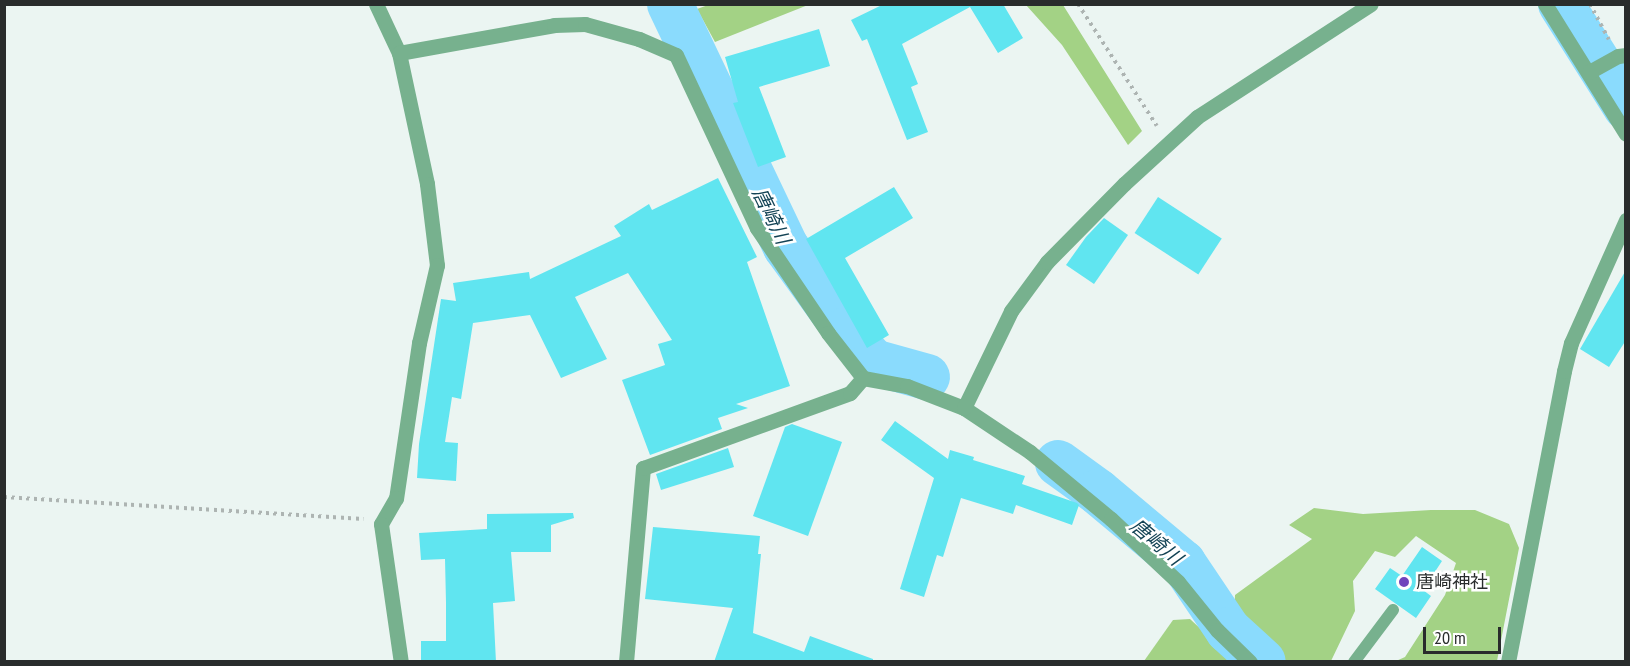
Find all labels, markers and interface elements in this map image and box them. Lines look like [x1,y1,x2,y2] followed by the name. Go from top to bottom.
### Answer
[747,184,795,248] water label: 唐崎川
[1125,514,1187,570] water label: 唐崎川
[1416,571,1488,593] place label: 唐崎神社
[1397,575,1411,589] marker: 唐崎神社
[1426,615,1504,653] scale bar
[1434,626,1466,649] text: 20 m

